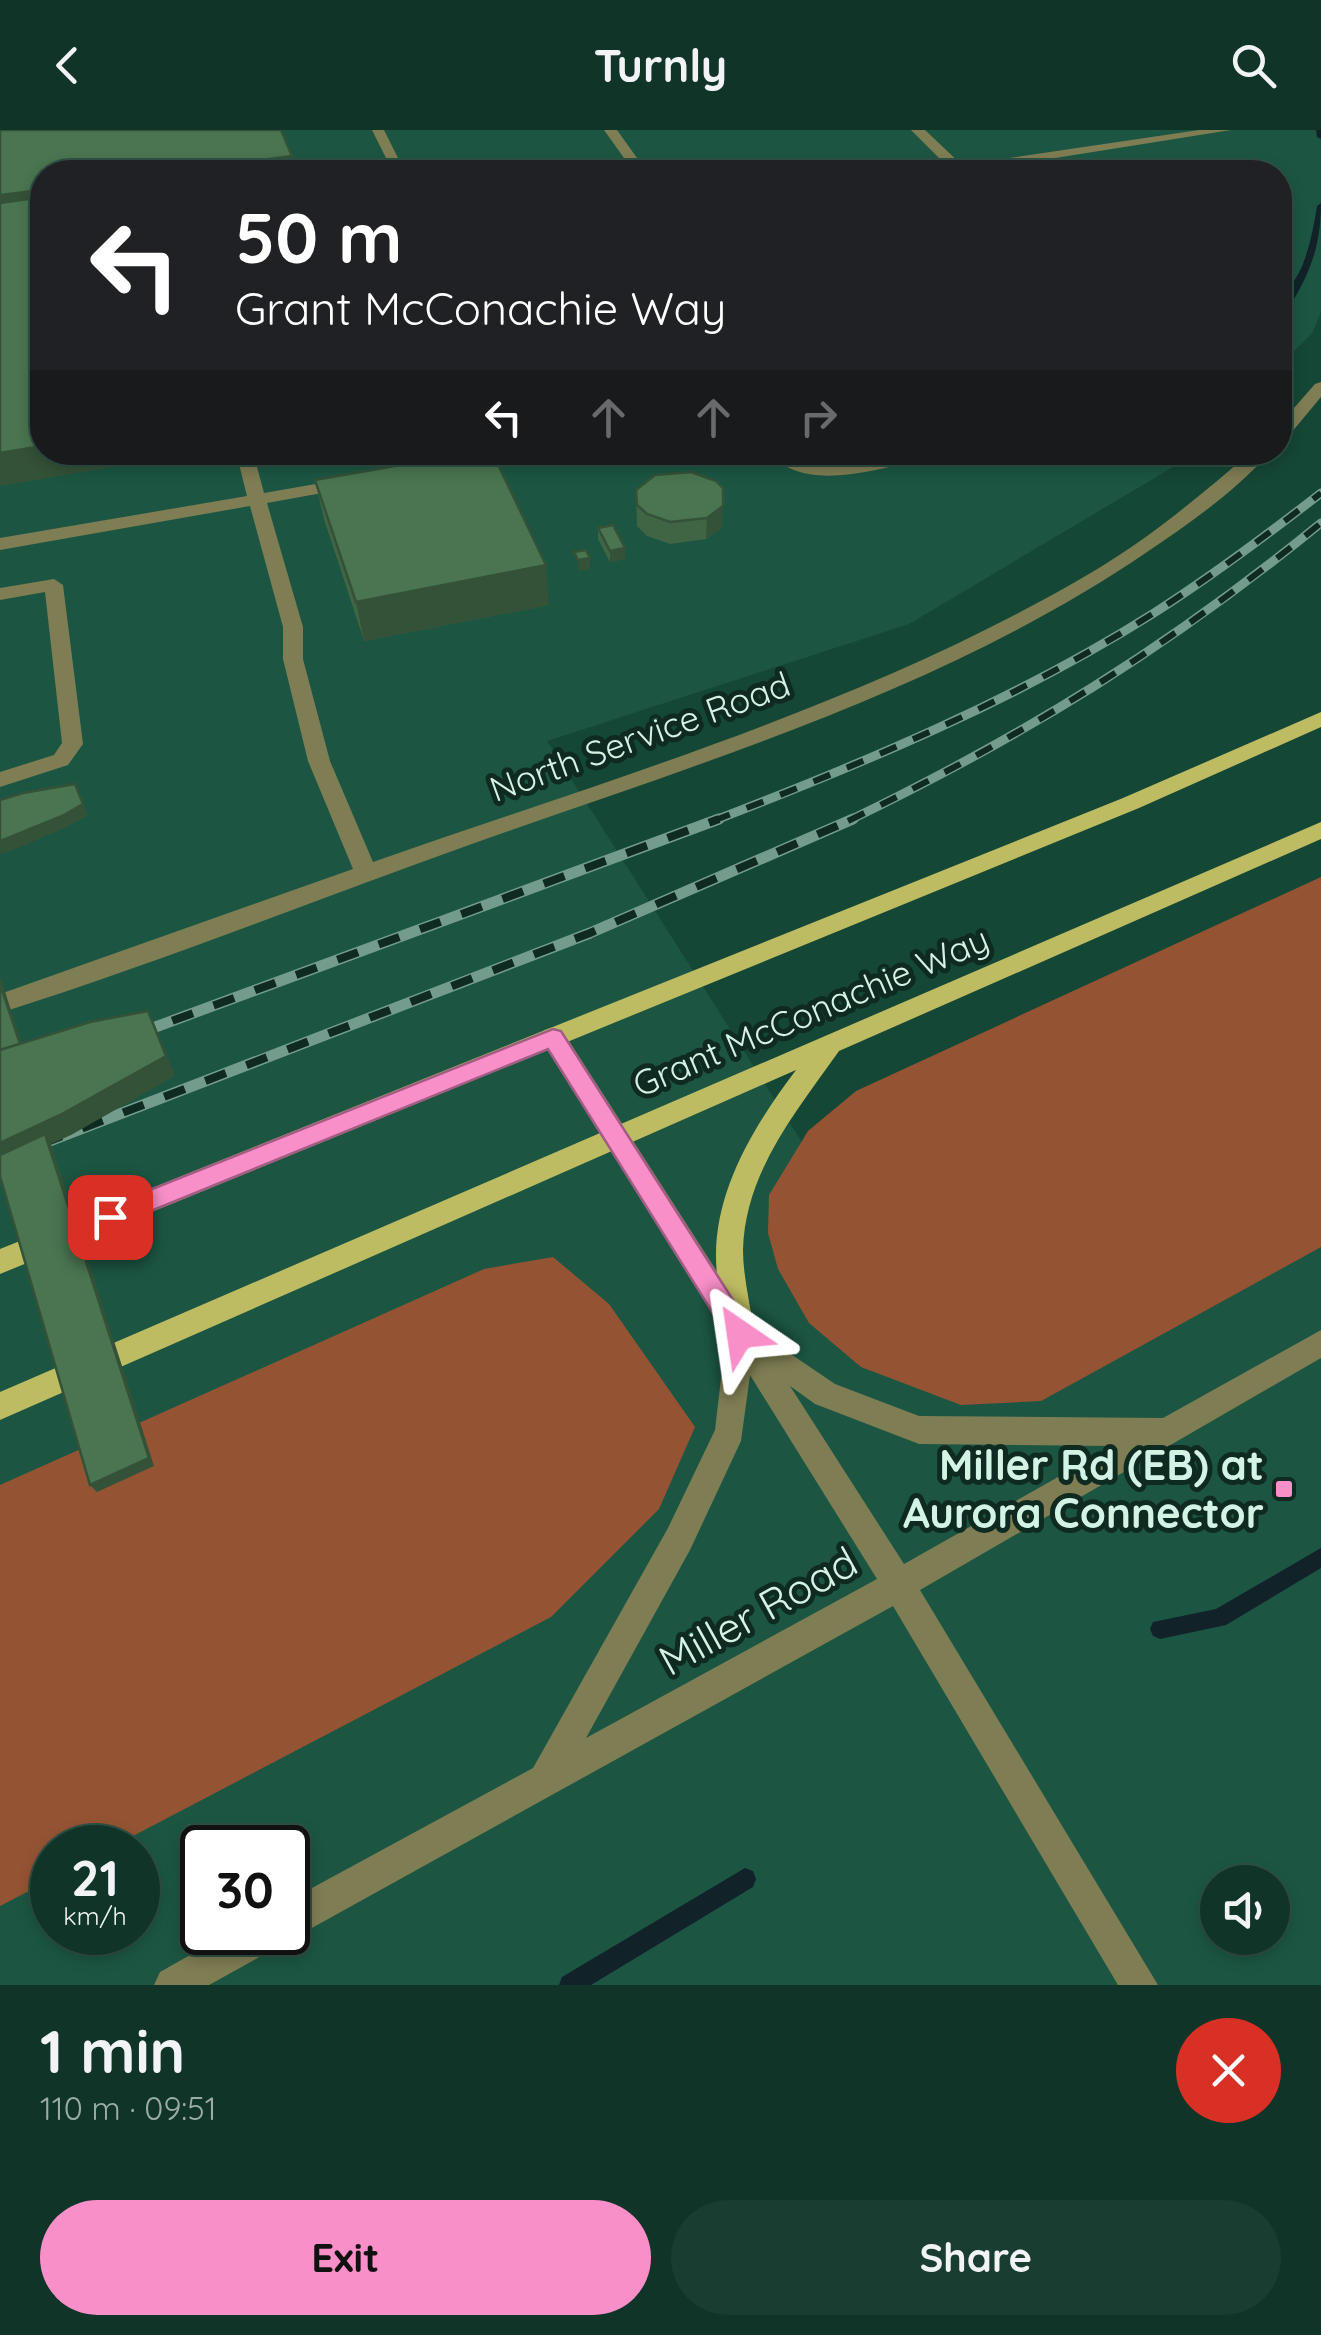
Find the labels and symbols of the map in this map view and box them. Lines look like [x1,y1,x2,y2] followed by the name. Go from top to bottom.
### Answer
[483,661,796,811] street label: North Service Road
[626,916,995,1106] street label: Grant McConachie Way
[68,1175,153,1260] pin
[688,1282,792,1386] position arrow
[903,1438,1264,1539] place label: Miller Rd (EB) at Aurora Connector
[1273,1478,1295,1500] marker: Miller Rd (EB) at Aurora Connector
[649,1534,866,1687] street label: Miller Road
[180,1825,310,1955] speed limit sign: 30

